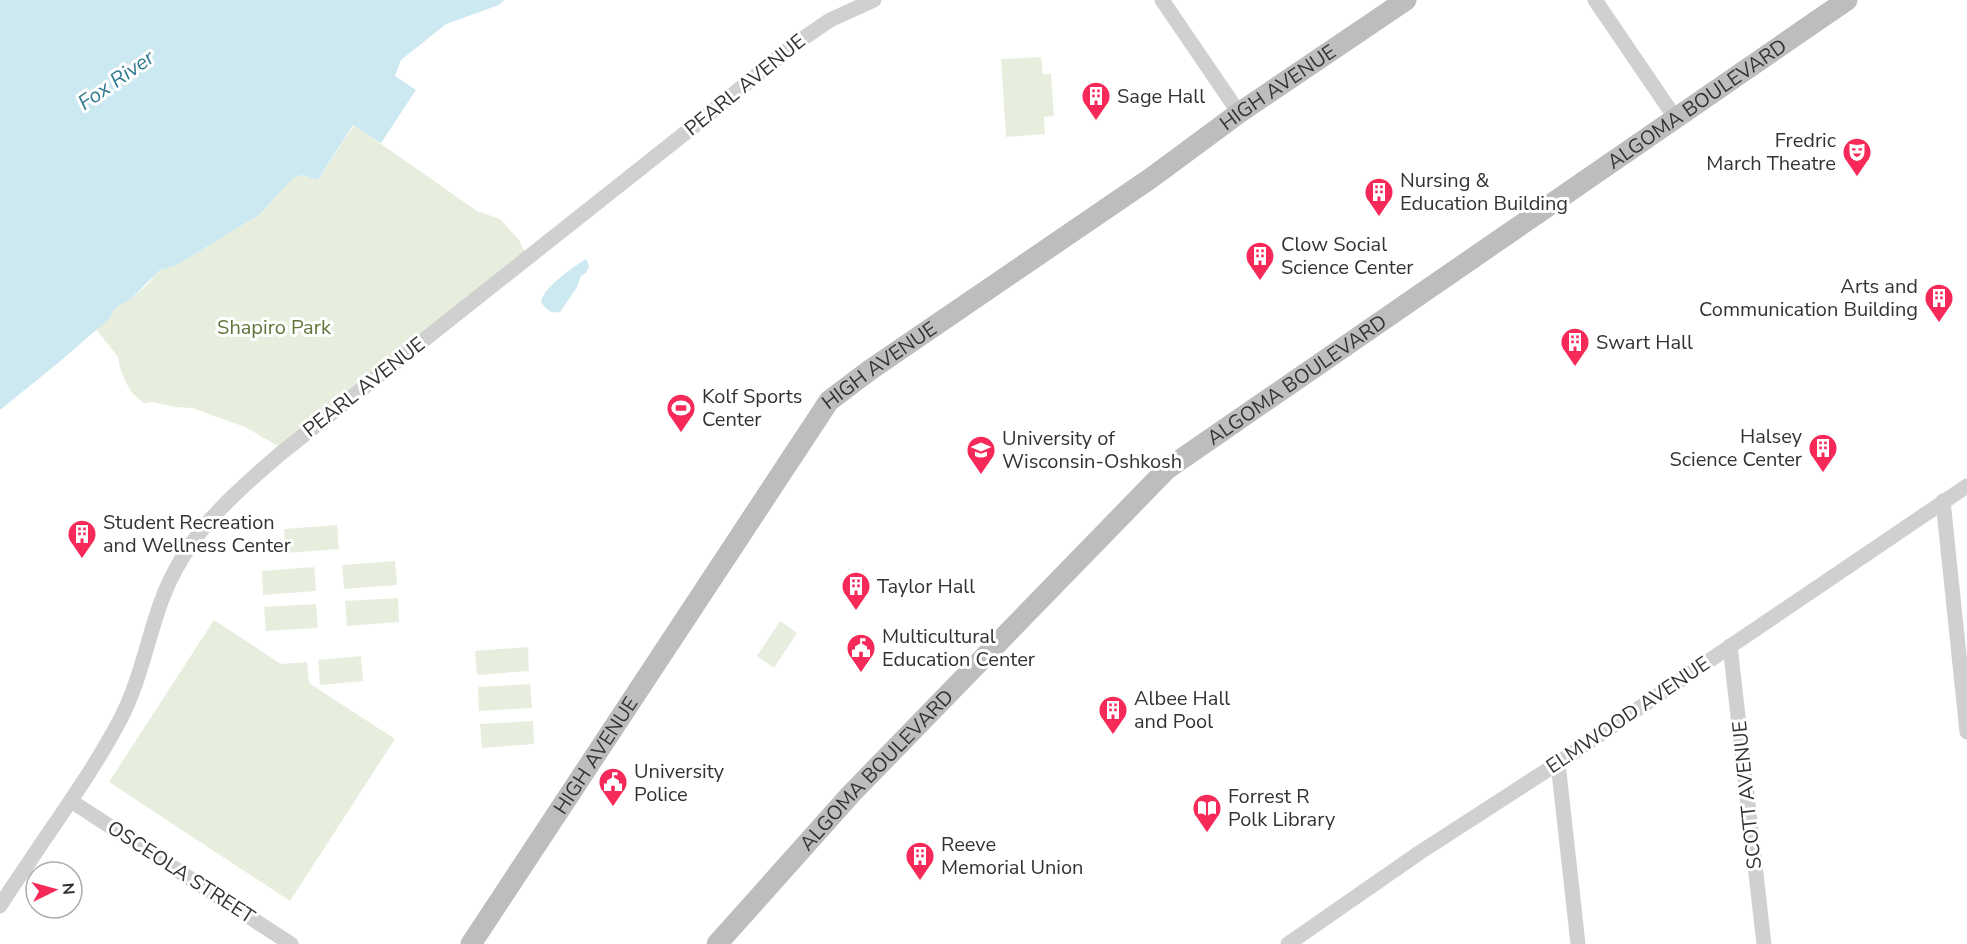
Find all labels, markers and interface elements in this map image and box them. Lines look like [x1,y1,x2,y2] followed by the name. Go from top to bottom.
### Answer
[679,28,811,142] street label: PEARL AVENUE
[1602,32,1792,175] street label: ALGOMA BOULEVARD
[1214,38,1341,136] street label: HIGH AVENUE
[72,43,160,116] water label: Fox River
[1080,80,1112,122] building icon: Sage Hall
[1117,83,1205,110] place label: Sage Hall
[1706,127,1836,177] place label: Fredric March Theatre
[1841,136,1873,178] theatre icon: Fredric March Theatre
[1400,167,1568,217] place label: Nursing & Education Building
[1363,176,1395,218] building icon: Nursing & Education Building
[1281,231,1414,281] place label: Clow Social Science Center
[1244,240,1276,282] building icon: Clow Social Science Center
[1699,273,1918,323] place label: Arts and Communication Building
[1923,282,1955,324] building icon: Arts and Communication Building
[1201,308,1392,451] street label: ALGOMA BOULEVARD
[217,314,332,341] park label: Shapiro Park
[816,315,942,415] street label: HIGH AVENUE
[1559,326,1591,368] building icon: Swart Hall
[1596,329,1693,356] place label: Swart Hall
[297,331,431,443] street label: PEARL AVENUE
[702,383,802,433] place label: Kolf Sports Center
[665,392,697,434] sports icon: Kolf Sports Center
[1670,423,1803,473] place label: Halsey Science Center
[1002,425,1182,475] place label: University of Wisconsin-Oshkosh
[1807,432,1839,474] building icon: Halsey Science Center
[965,434,997,476] school or university icon: University of Wisconsin-Oshkosh
[103,509,291,559] place label: Student Recreation and Wellness Center
[66,518,98,560] building icon: Student Recreation and Wellness Center
[840,570,872,612] building icon: Taylor Hall
[877,573,975,600] place label: Taylor Hall
[882,623,1035,673] place label: Multicultural Education Center
[845,632,877,674] public building icon: Multicultural Education Center
[1541,650,1715,780] street label: ELMWOOD AVENUE
[793,683,959,856] street label: ALGOMA BOULEVARD
[1134,685,1230,735] place label: Albee Hall and Pool
[547,691,644,819] street label: HIGH AVENUE
[1097,694,1129,736] building icon: Albee Hall and Pool
[1726,719,1768,871] street label: SCOTT AVENUE
[634,758,725,808] place label: University Police
[597,766,629,808] public building icon: University Police
[1228,783,1336,833] place label: Forrest R Polk Library
[1191,792,1223,834] library icon: Forrest R Polk Library
[102,814,260,930] street label: OSCEOLA STREET
[941,831,1083,881] place label: Reeve Memorial Union
[904,840,936,882] building icon: Reeve Memorial Union
[24,860,84,920] north arrow
[56,882,79,896] text: N

